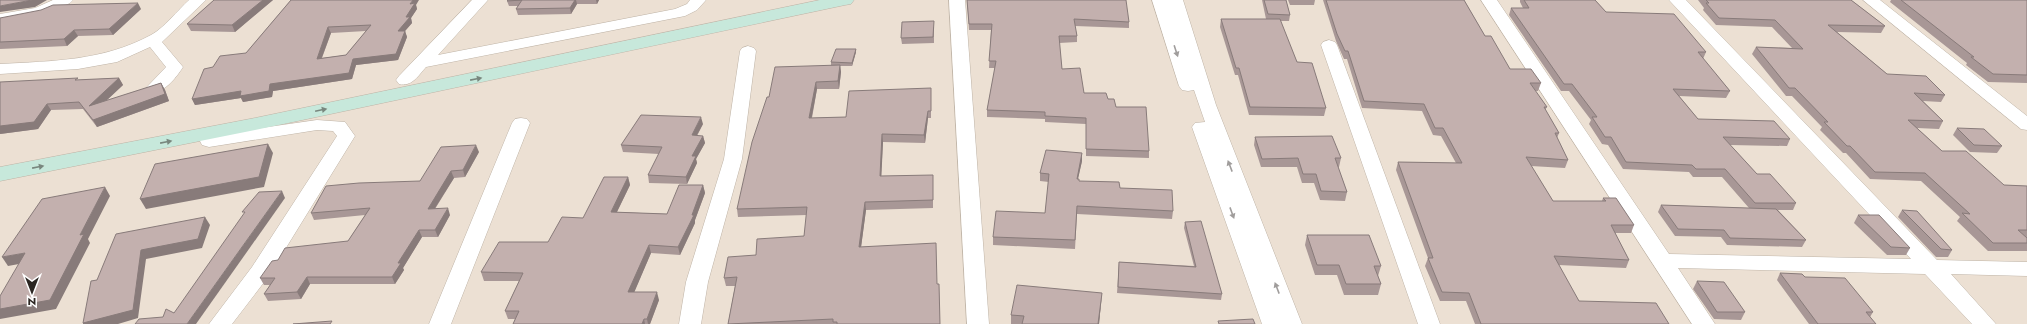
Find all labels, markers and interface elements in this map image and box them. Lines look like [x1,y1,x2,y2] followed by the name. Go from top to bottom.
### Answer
[1173,45,1179,57] one-way arrow
[469,75,482,81] one-way arrow
[315,107,327,113] one-way arrow
[160,139,172,145] one-way arrow
[1227,160,1233,172] one-way arrow
[32,163,44,169] one-way arrow
[1230,208,1236,220] one-way arrow
[12,272,52,312] north arrow
[1274,281,1280,293] one-way arrow
[28,294,36,310] text: N

